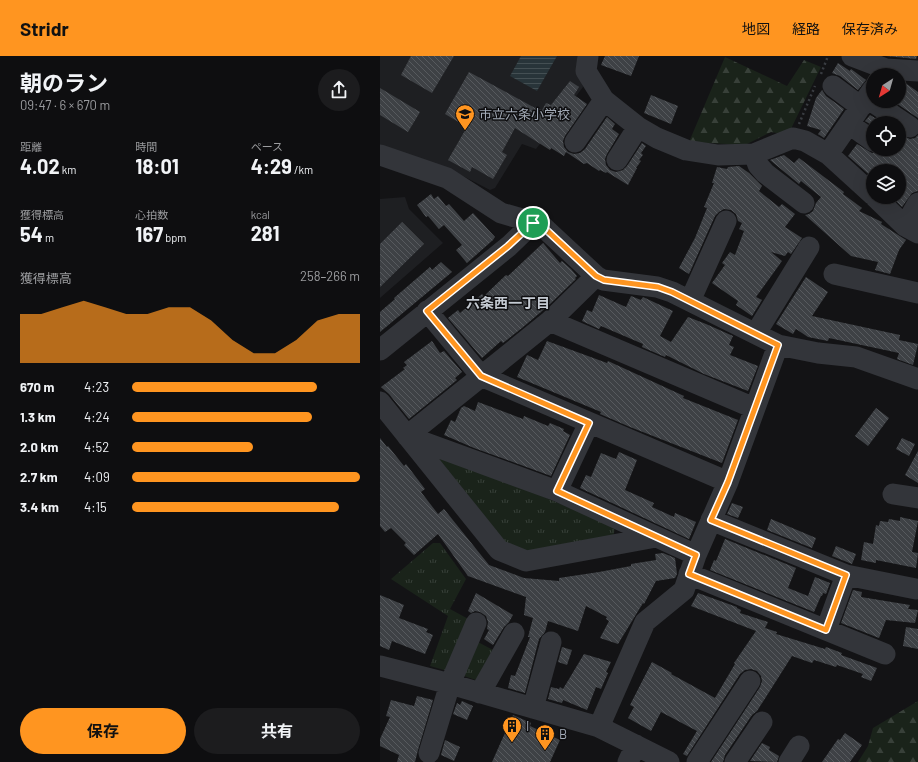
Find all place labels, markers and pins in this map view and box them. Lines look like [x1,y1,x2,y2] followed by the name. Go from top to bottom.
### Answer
[454,103,476,131] school or university icon: 市立六条小学校
[479,106,570,122] place label: 市立六条小学校
[516,206,550,240] pin
[501,715,523,743] building icon: I
[526,718,529,734] place label: I
[534,723,556,751] building icon: B
[559,726,567,742] place label: B

